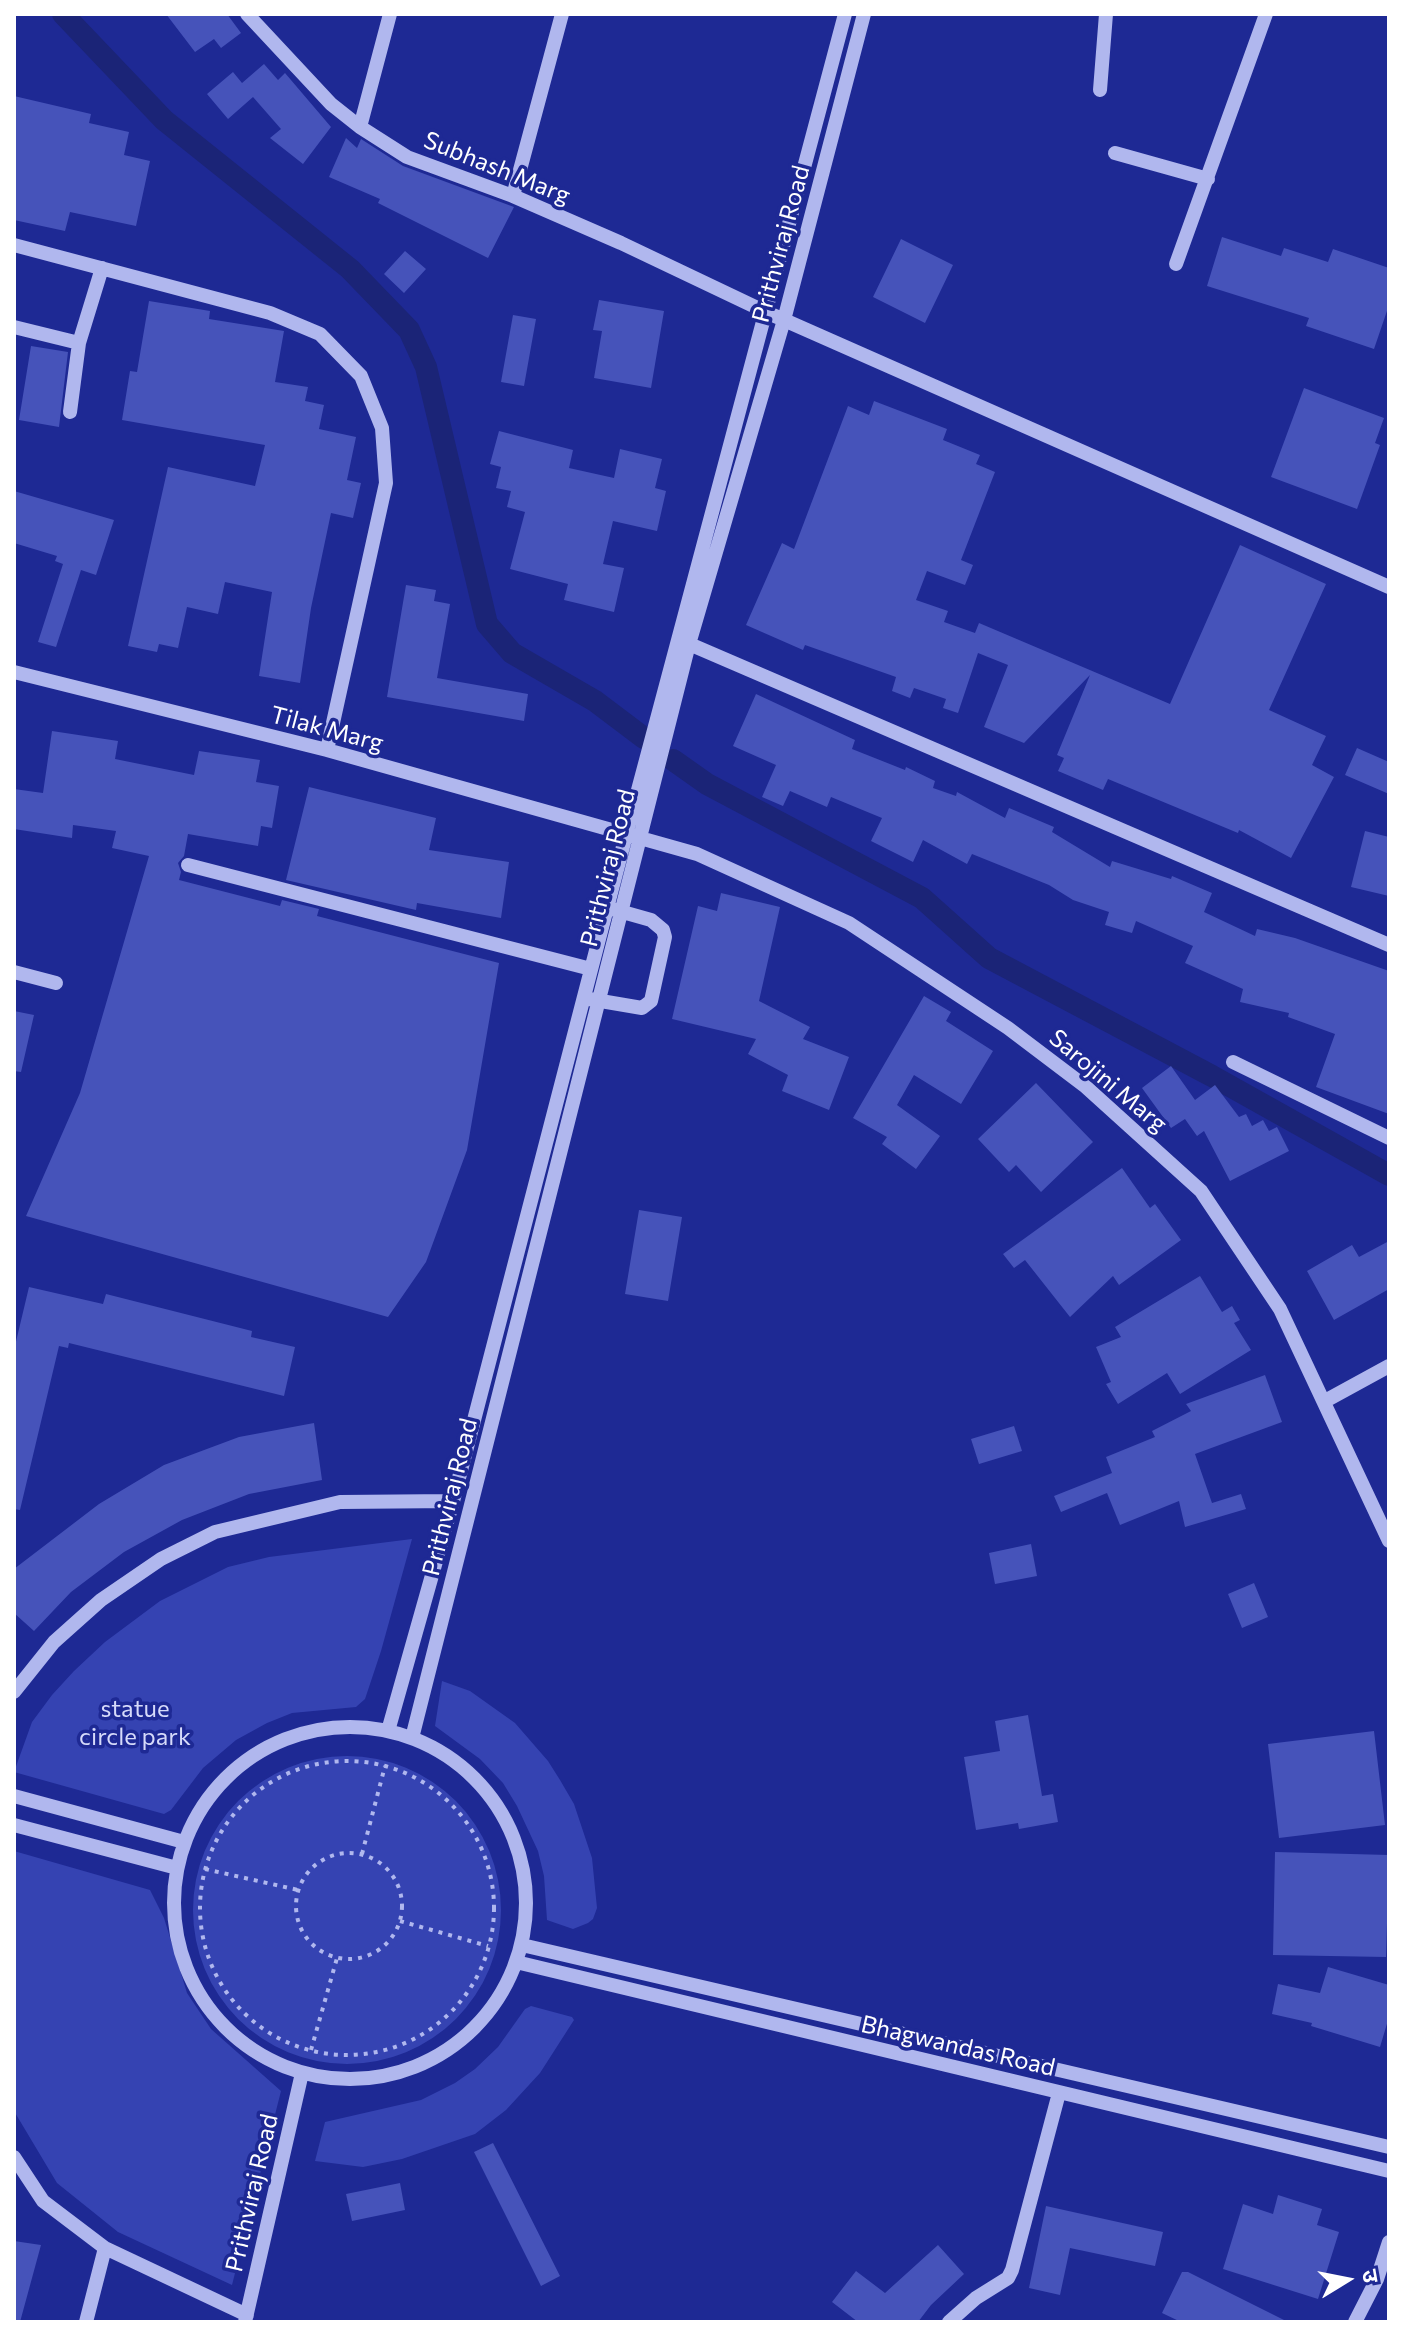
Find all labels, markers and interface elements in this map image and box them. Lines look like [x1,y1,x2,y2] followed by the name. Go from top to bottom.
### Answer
[420,126,574,210] street label: Subhash Marg
[746,162,816,326] street label: Prithviraj Road
[267,700,387,758] street label: Tilak Marg
[575,786,641,950] street label: Prithviraj Road
[1043,1023,1173,1139] street label: Sarojini Marg
[417,1415,483,1579] street label: Prithviraj Road
[79,1695,191,1751] park label: statue circle park
[858,2010,1058,2082] street label: Bhagwandas Road
[220,2111,284,2275] street label: Prithviraj Road
[1307,2240,1387,2320] north arrow
[1357,2267,1386,2284] text: उ

